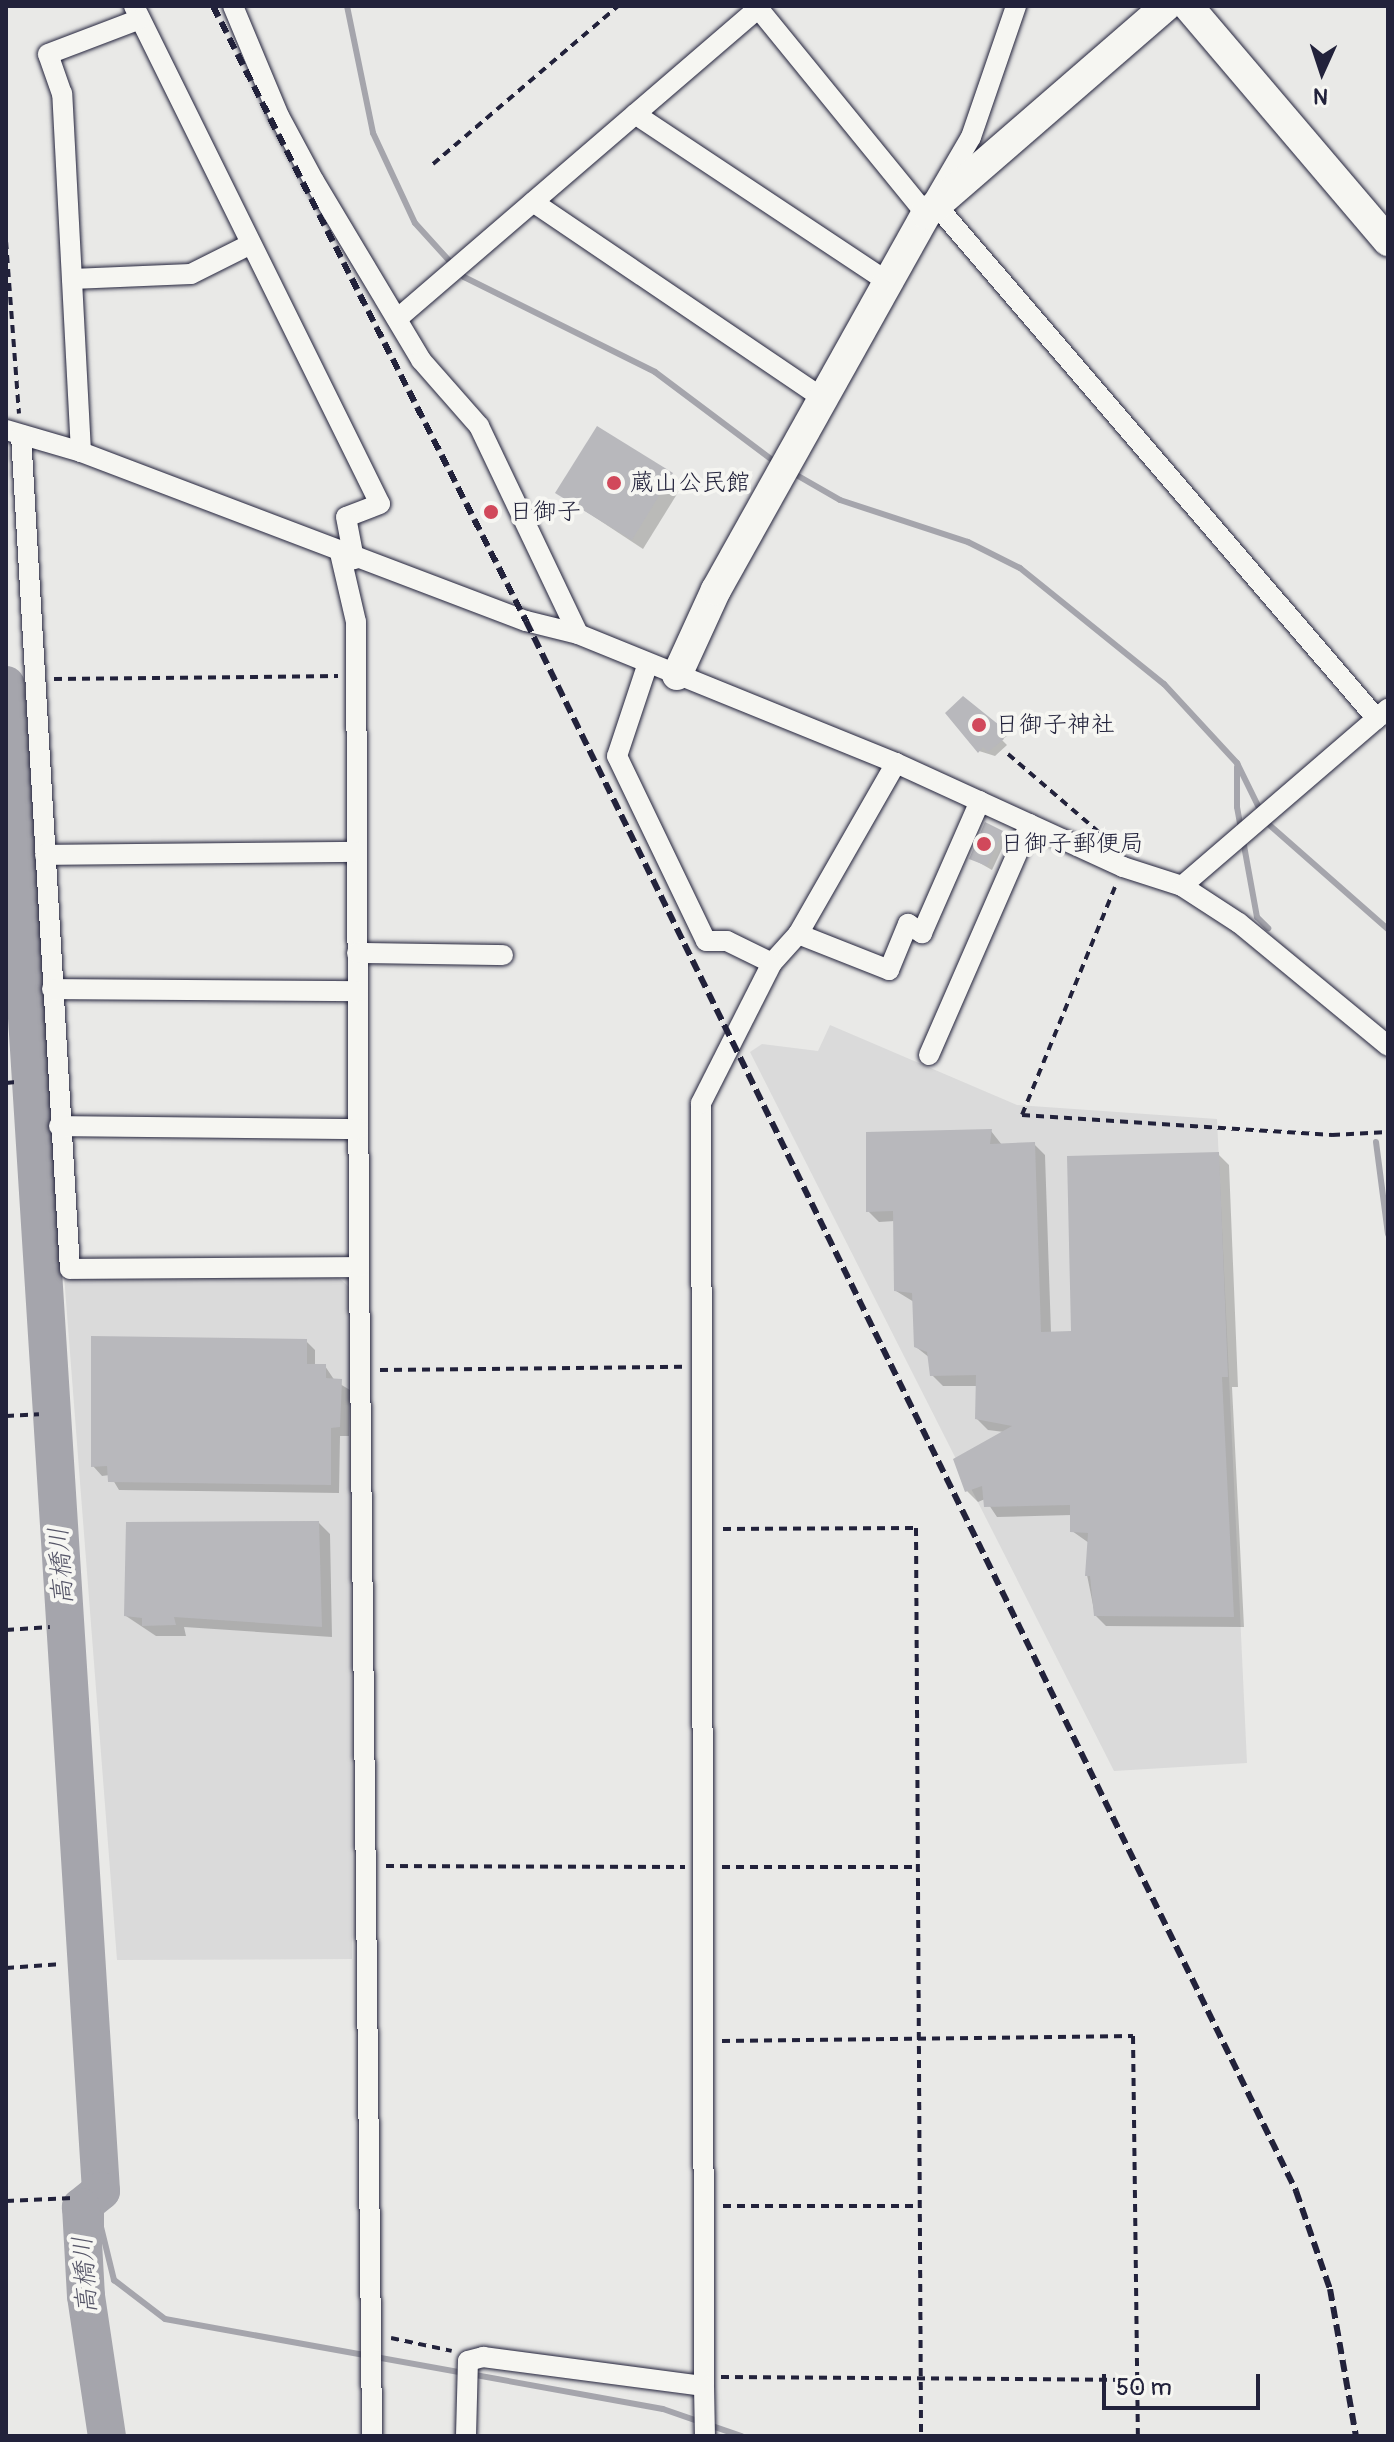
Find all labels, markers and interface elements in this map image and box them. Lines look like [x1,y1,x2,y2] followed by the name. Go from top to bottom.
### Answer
[1282,32,1362,112] north arrow
[1313,82,1329,110] text: N
[630,469,750,497] place label: 蔵山公民館
[605,474,623,492] marker: 蔵山公民館
[509,498,581,526] place label: 日御子
[480,501,502,523] marker: 日御子
[995,711,1115,739] place label: 日御子神社
[970,716,988,734] marker: 日御子神社
[1000,830,1144,858] place label: 日御子郵便局
[975,835,993,853] marker: 日御子郵便局
[44,1526,80,1606] water label: 高橋川
[68,2235,104,2315] water label: 高橋川
[1106,2358,1264,2408] scale bar
[1116,2373,1172,2402] text: 50 m

